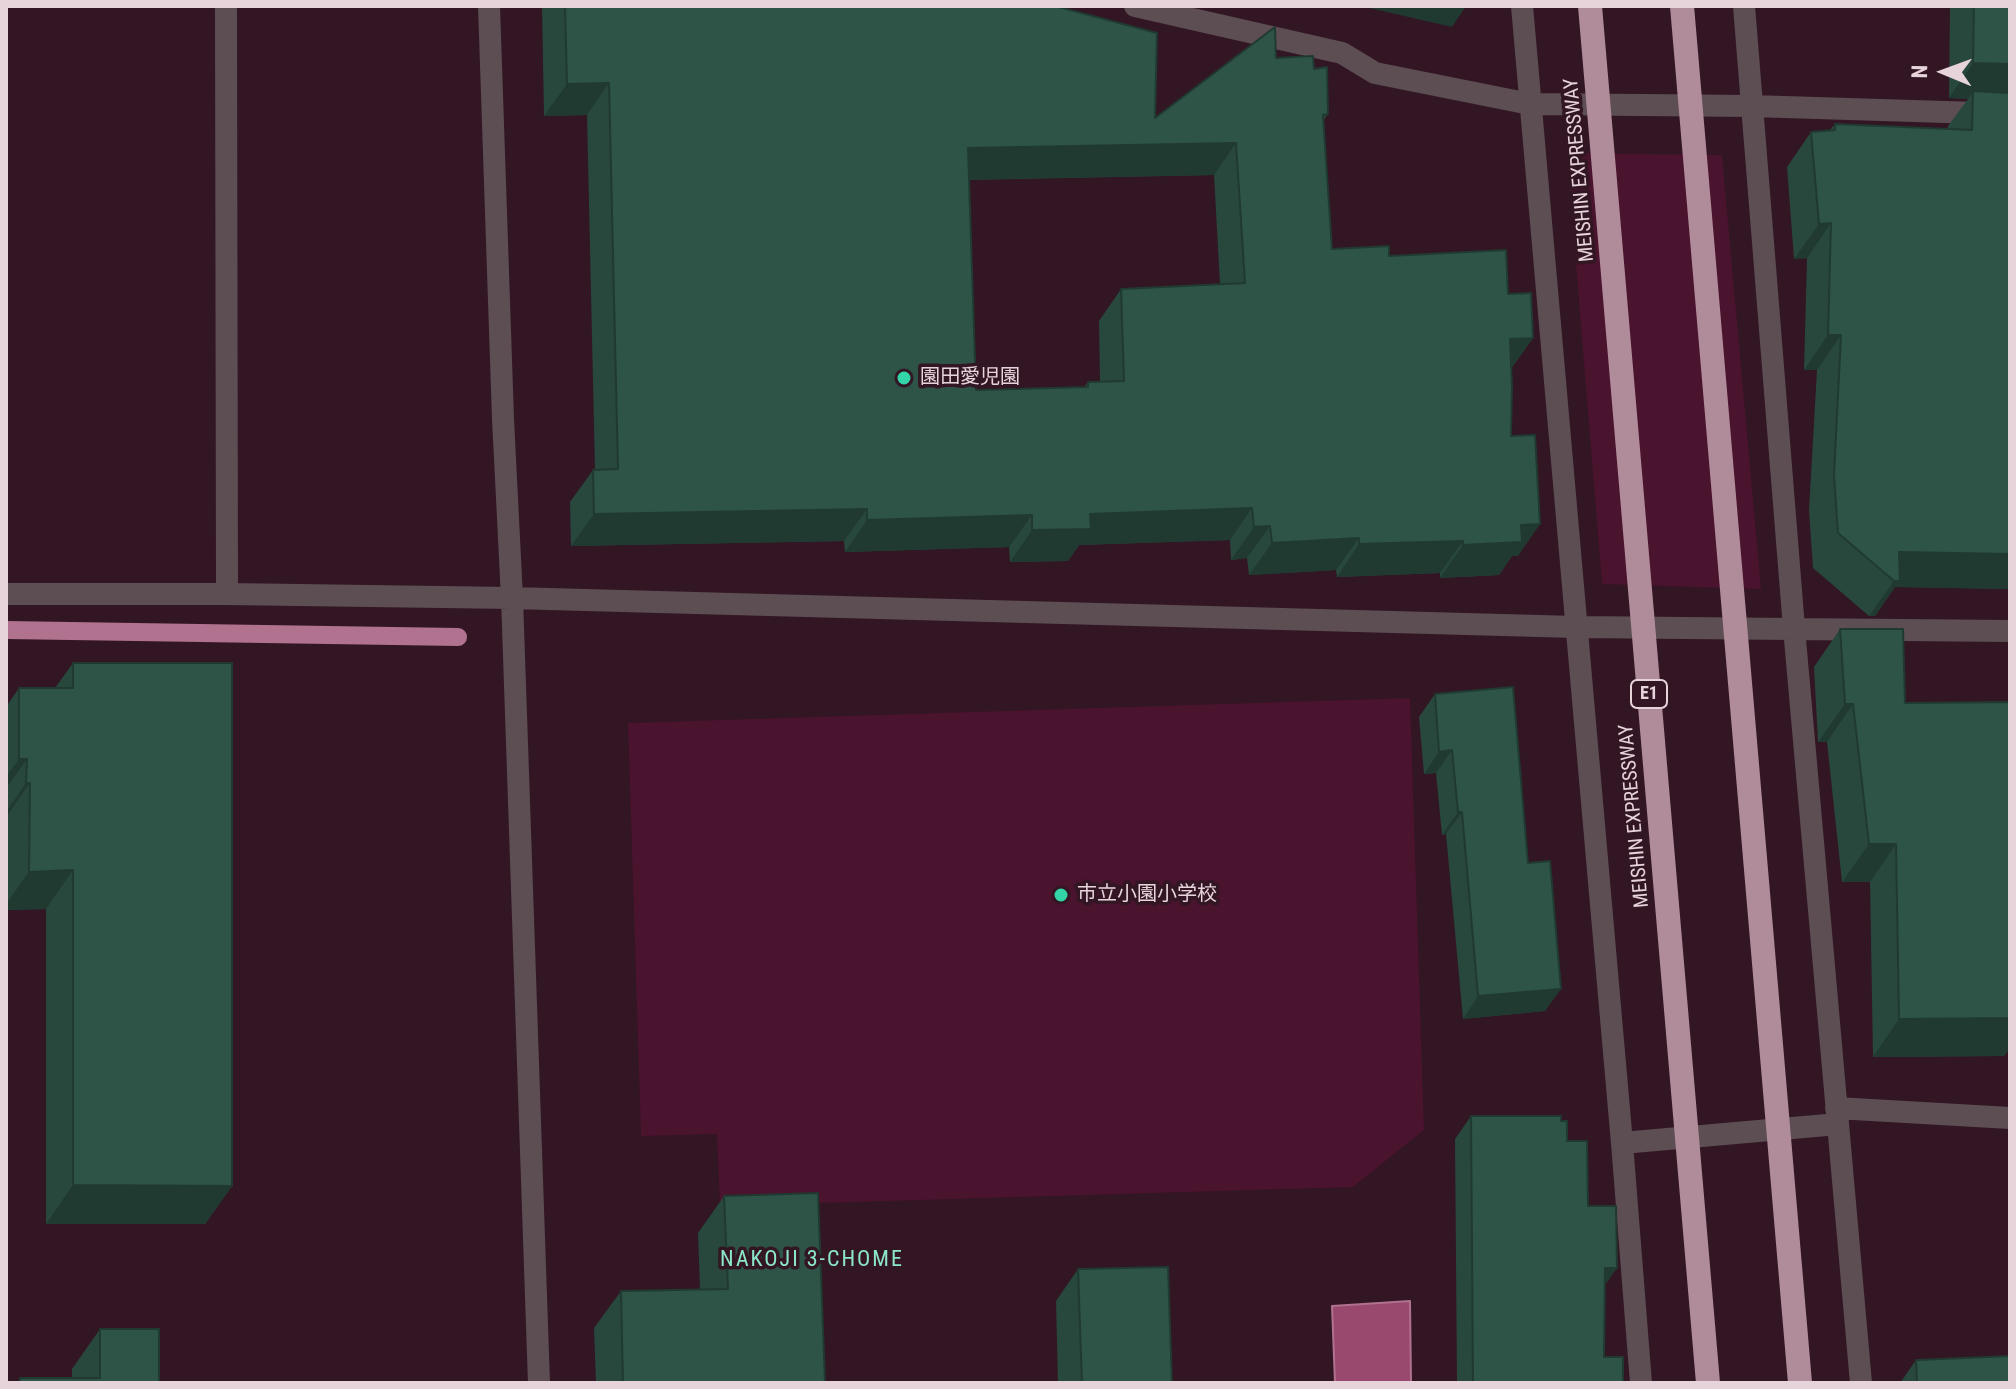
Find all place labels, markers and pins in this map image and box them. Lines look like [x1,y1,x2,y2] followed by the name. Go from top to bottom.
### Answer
[920,366,1020,390] place label: 園田愛児園
[895,369,913,387] marker: 園田愛児園
[1077,883,1217,907] place label: 市立小園小学校
[1052,886,1070,904] marker: 市立小園小学校

